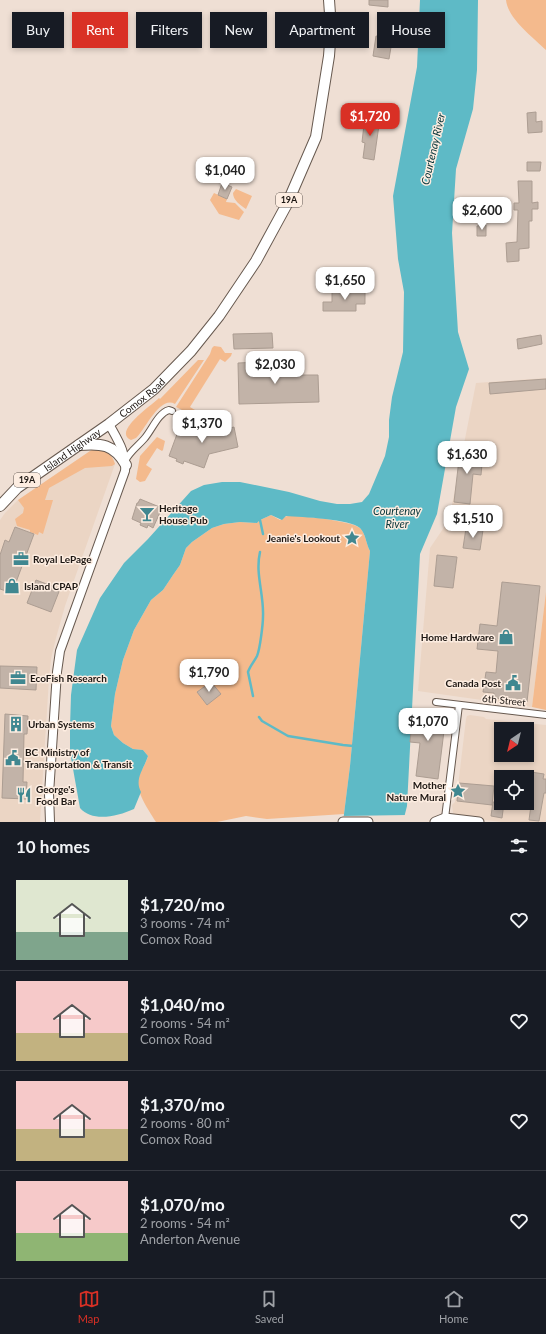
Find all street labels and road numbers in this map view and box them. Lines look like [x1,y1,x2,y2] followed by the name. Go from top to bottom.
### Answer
[276,193,302,207] road number: 19A
[117,375,167,420] street label: Comox Road
[41,425,104,474] street label: Island Highway
[14,473,40,487] road number: 19A
[482,692,527,708] street label: 6th Street

